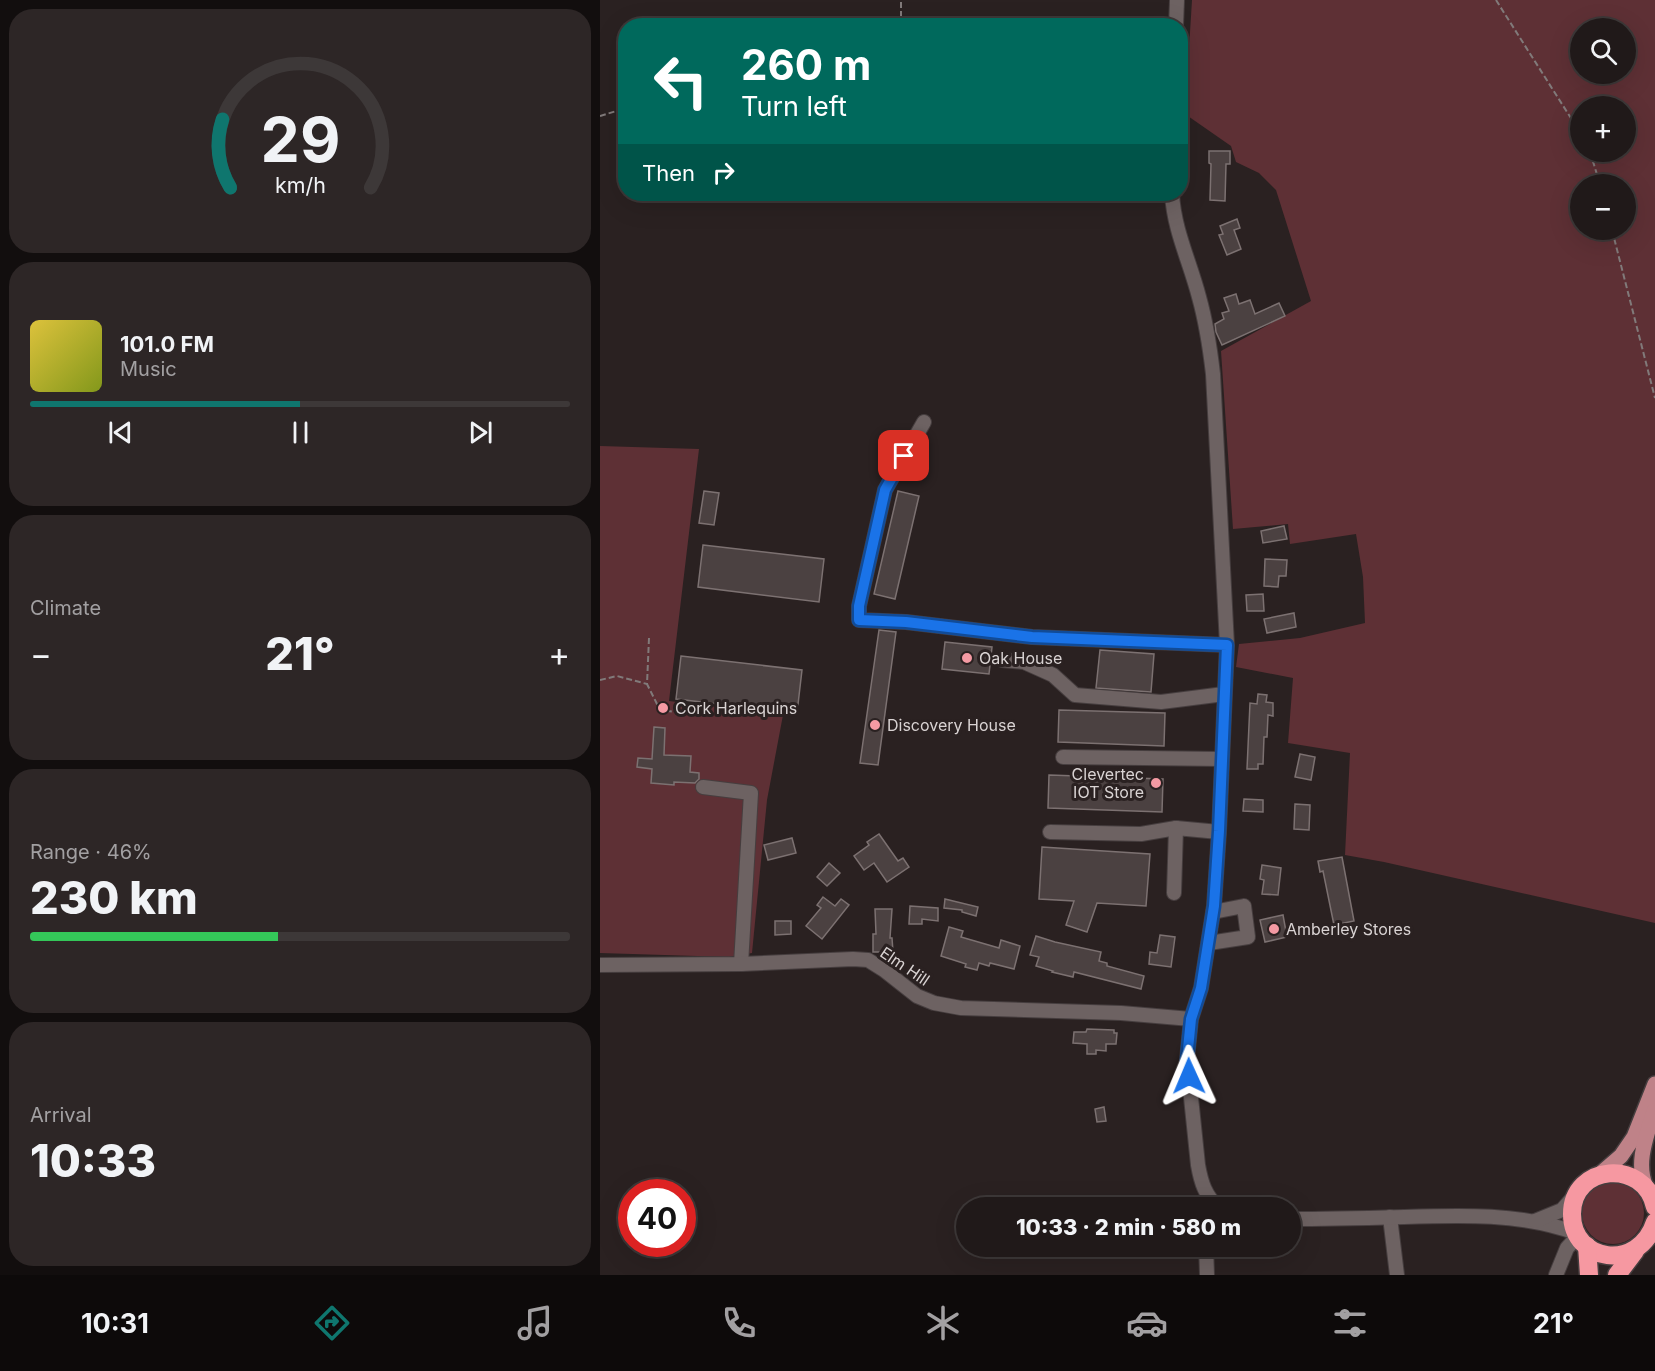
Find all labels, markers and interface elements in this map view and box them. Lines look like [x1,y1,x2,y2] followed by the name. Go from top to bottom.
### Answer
[1570,18,1636,240] map controls
[1570,18,1636,84] button: search
[741,39,871,90] text: 260 m
[642,42,720,120] icon: left
[741,90,847,123] text: Turn left
[1570,96,1636,162] button: +
[260,102,340,177] text: 29
[707,156,740,189] icon: right
[642,160,695,186] text: Then
[275,172,325,198] text: km/h
[1570,174,1636,240] button: −
[120,331,214,357] text: 101.0 FM
[120,357,177,381] text: Music
[104,416,137,449] icon: previous
[284,416,317,449] icon: pause
[464,416,497,449] icon: next
[878,430,929,481] pin
[887,439,920,472] icon: arrive
[30,596,101,620] text: Climate
[265,626,335,681] text: 21°
[30,634,52,674] text: −
[548,634,570,674] text: +
[979,648,1062,668] place label: Oak House
[960,651,974,665] marker: Oak House
[675,698,797,718] place label: Cork Harlequins
[656,701,670,715] marker: Cork Harlequins
[887,715,1016,735] place label: Discovery House
[868,718,882,732] marker: Discovery House
[1072,764,1144,802] place label: Clevertec IOT Store
[1149,776,1163,790] marker: Clevertec IOT Store
[30,840,152,864] text: Range · 46%
[30,870,198,925] text: 230 km
[1286,919,1411,939] place label: Amberley Stores
[1267,922,1281,936] marker: Amberley Stores
[876,942,934,990] street label: Elm Hill
[1157,1044,1221,1108] position arrow
[30,1103,92,1127] text: Arrival
[30,1133,156,1188] text: 10:33
[618,1179,696,1257] speed limit sign: 40
[1016,1214,1241,1240] text: 10:33 · 2 min · 580 m
[311,1302,353,1344] icon: directions
[514,1302,556,1344] icon: music
[718,1302,760,1344] icon: phone
[922,1302,964,1344] icon: climate
[1126,1302,1168,1344] icon: car
[1329,1302,1371,1344] icon: filters
[81,1307,149,1340] text: 10:31
[1533,1307,1574,1340] text: 21°

